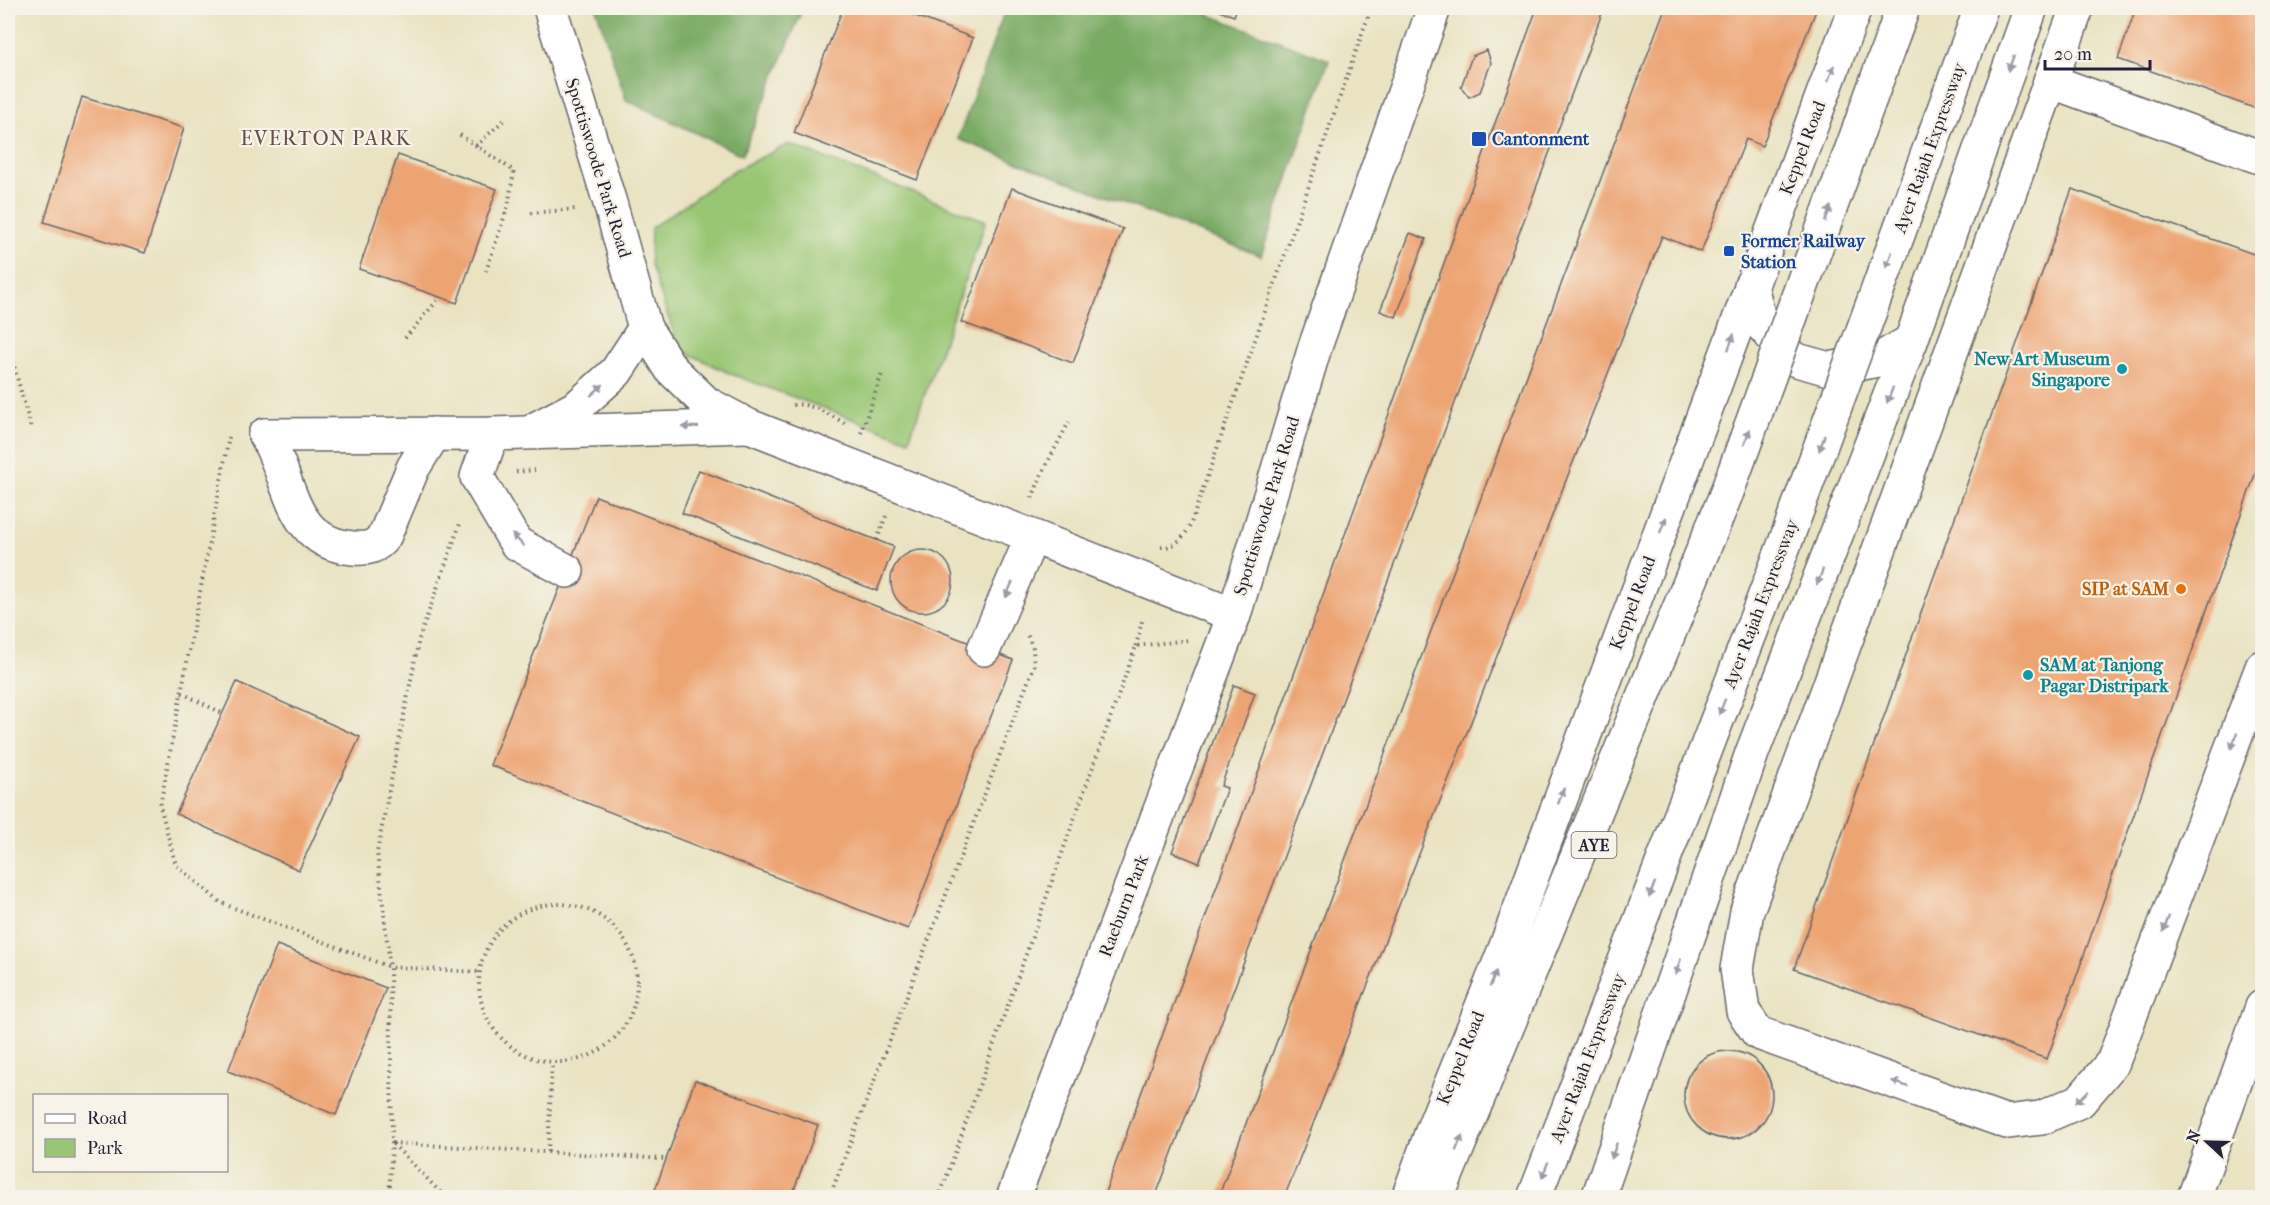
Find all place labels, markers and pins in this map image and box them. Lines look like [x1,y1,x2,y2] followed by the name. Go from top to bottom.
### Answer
[1492,129,1590,150] place label: Cantonment
[1470,130,1488,148] marker: Cantonment
[1740,231,1867,273] place label: Former Railway Station
[1722,244,1736,258] marker: Former Railway Station
[1974,349,2111,391] place label: New Art Museum Singapore
[2115,362,2129,376] marker: New Art Museum Singapore
[2082,579,2170,600] place label: SIP at SAM
[2174,582,2188,596] marker: SIP at SAM
[2040,655,2169,697] place label: SAM at Tanjong Pagar Distripark
[2021,668,2035,682] marker: SAM at Tanjong Pagar Distripark

